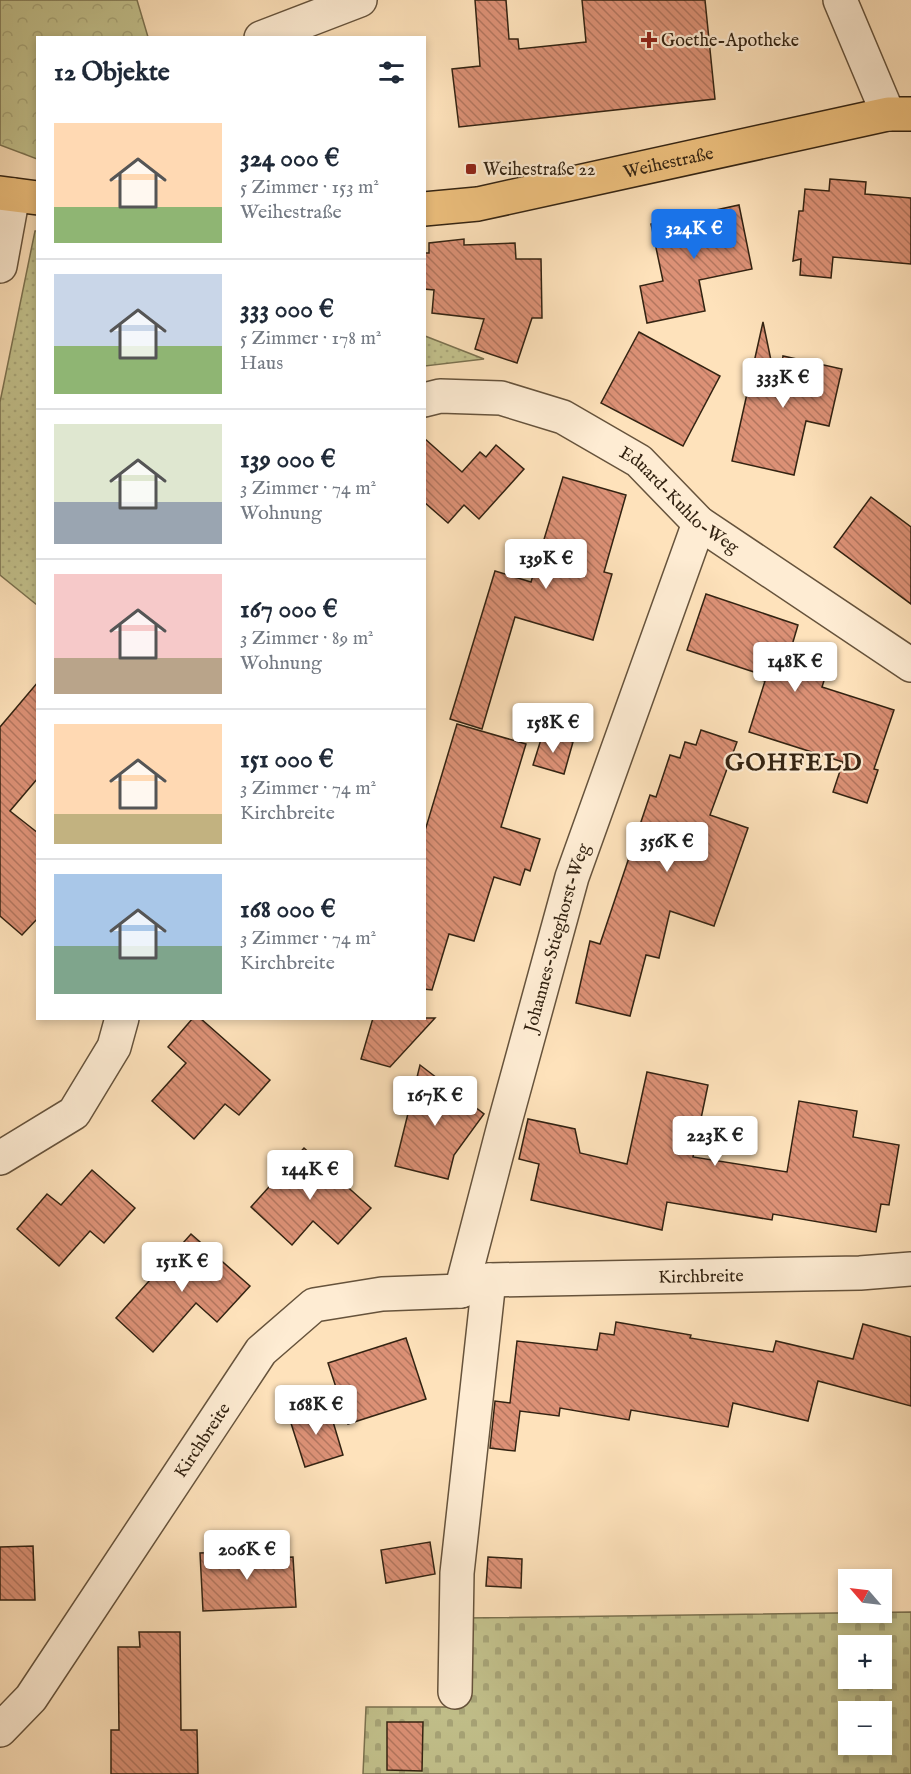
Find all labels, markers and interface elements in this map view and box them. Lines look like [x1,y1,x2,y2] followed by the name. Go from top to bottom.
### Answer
[661,30,799,53] place label: Goethe-Apotheke
[642,33,656,47] marker: Goethe-Apotheke
[54,56,170,89] text: 12 Objekte
[375,56,408,89] icon: filters
[240,142,340,175] text: 324 000 €
[621,143,716,185] street label: Weihestraße
[102,147,174,219] icon: home
[483,159,595,182] place label: Weihestraße 22
[464,162,478,176] marker: Weihestraße 22
[240,175,379,200] text: 5 Zimmer · 153 m²
[240,200,342,225] text: Weihestraße
[645,209,743,260] pin: 324K €
[665,216,723,241] text: 324K €
[240,293,334,326] text: 333 000 €
[102,298,174,370] icon: home
[240,326,382,351] text: 5 Zimmer · 178 m²
[240,351,283,376] text: Haus
[734,358,832,409] pin: 333K €
[757,365,809,390] text: 333K €
[615,442,743,560] street label: Eduard-Kuhlo-Weg
[240,443,336,476] text: 139 000 €
[102,448,174,520] icon: home
[240,476,376,501] text: 3 Zimmer · 74 m²
[240,501,322,526] text: Wohnung
[497,539,595,590] pin: 139K €
[519,546,573,571] text: 139K €
[240,593,338,626] text: 167 000 €
[102,598,174,670] icon: home
[240,626,374,651] text: 3 Zimmer · 89 m²
[746,642,844,693] pin: 148K €
[767,649,823,674] text: 148K €
[240,651,322,676] text: Wohnung
[504,703,602,754] pin: 158K €
[526,710,580,735] text: 158K €
[240,743,334,776] text: 151 000 €
[102,748,174,820] icon: home
[725,748,863,779] district label: GOHFELD
[240,776,376,801] text: 3 Zimmer · 74 m²
[240,801,335,826] text: Kirchbreite
[618,822,716,873] pin: 356K €
[640,829,694,854] text: 356K €
[520,840,596,1037] street label: Johannes-Stieghorst-Weg
[240,893,336,926] text: 168 000 €
[102,898,174,970] icon: home
[240,926,376,951] text: 3 Zimmer · 74 m²
[240,951,335,976] text: Kirchbreite
[386,1076,484,1127] pin: 167K €
[407,1083,463,1108] text: 167K €
[666,1116,764,1167] pin: 223K €
[687,1123,743,1148] text: 223K €
[261,1150,359,1201] pin: 144K €
[281,1157,339,1182] text: 144K €
[133,1242,231,1293] pin: 151K €
[156,1249,208,1274] text: 151K €
[658,1265,744,1290] street label: Kirchbreite
[267,1385,365,1436] pin: 168K €
[289,1392,343,1417] text: 168K €
[170,1399,236,1483] street label: Kirchbreite
[198,1530,296,1581] pin: 206K €
[218,1537,276,1562] text: 206K €
[838,1569,892,1623] north arrow
[838,1569,892,1755] map controls
[838,1635,892,1689] button: +
[838,1701,892,1755] button: −

